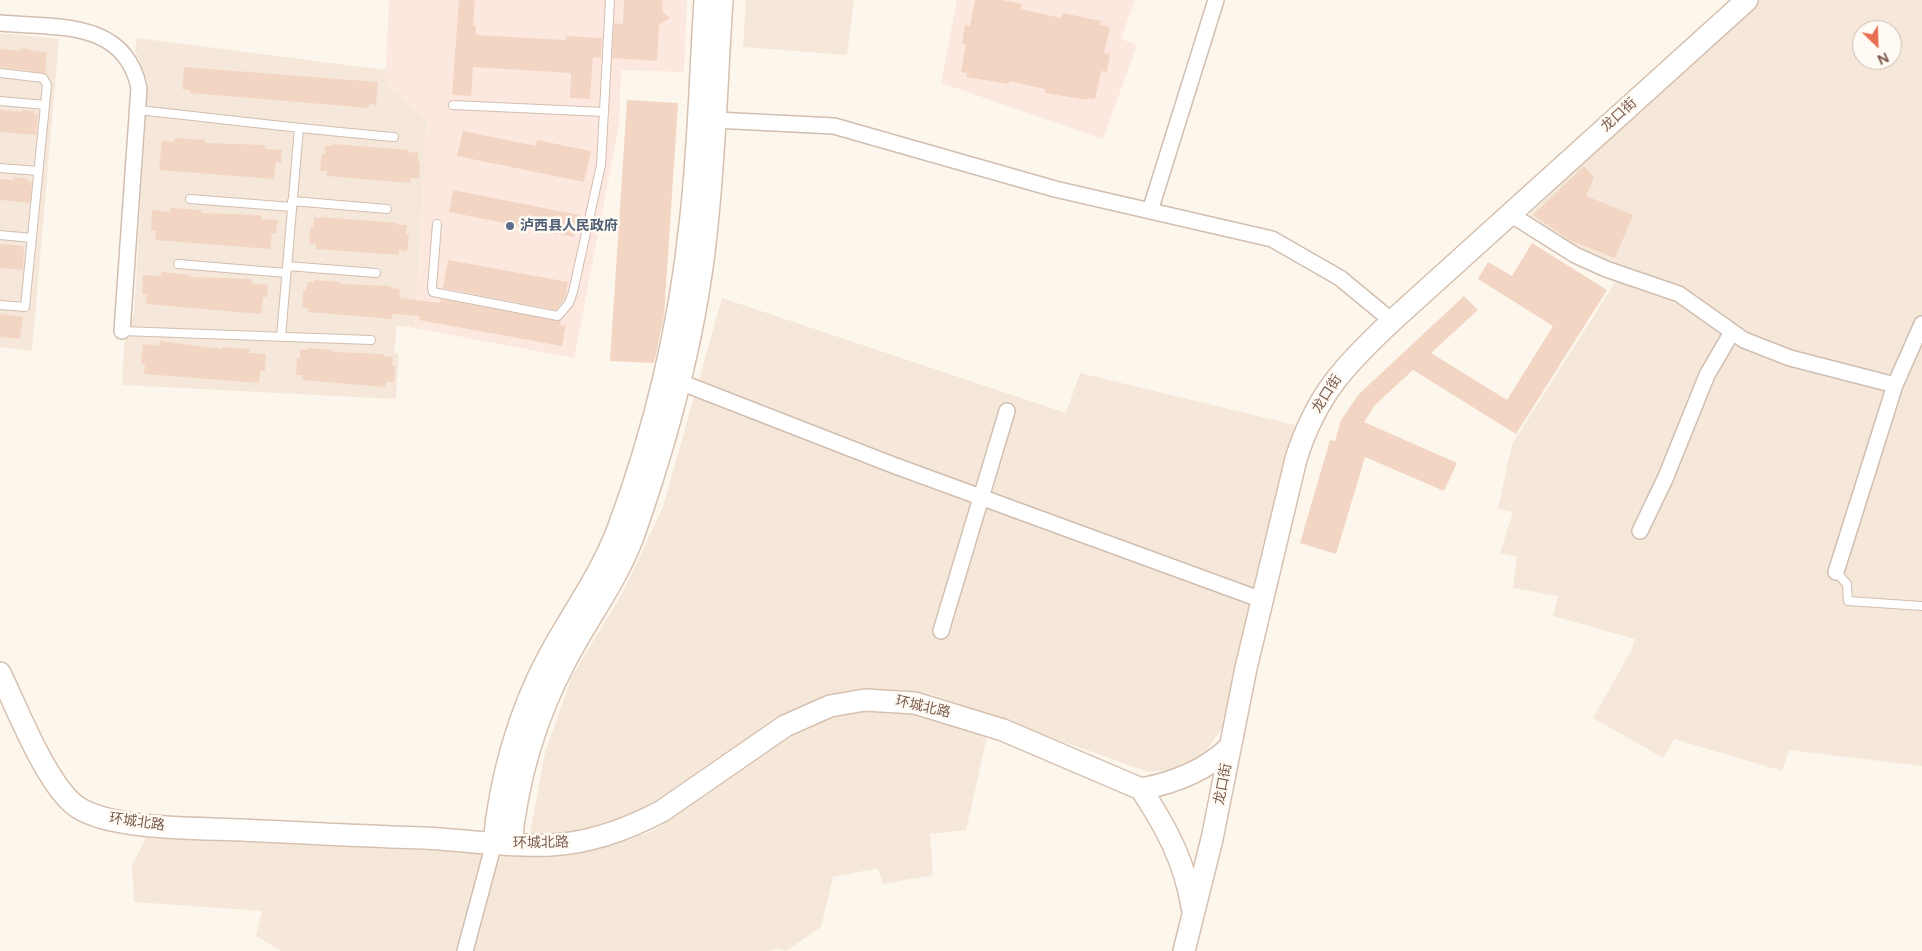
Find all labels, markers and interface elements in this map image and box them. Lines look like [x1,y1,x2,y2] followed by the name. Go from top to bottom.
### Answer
[1852,20,1902,70] north arrow
[1875,48,1891,68] text: N
[1598,95,1640,135] street label: 龙口街
[520,218,618,234] place label: 泸西县人民政府
[504,220,516,232] marker: 泸西县人民政府
[1309,372,1345,416] street label: 龙口街
[894,693,952,721] street label: 环城北路
[1211,762,1235,806] street label: 龙口街
[108,810,166,834] street label: 环城北路
[513,834,569,852] street label: 环城北路

